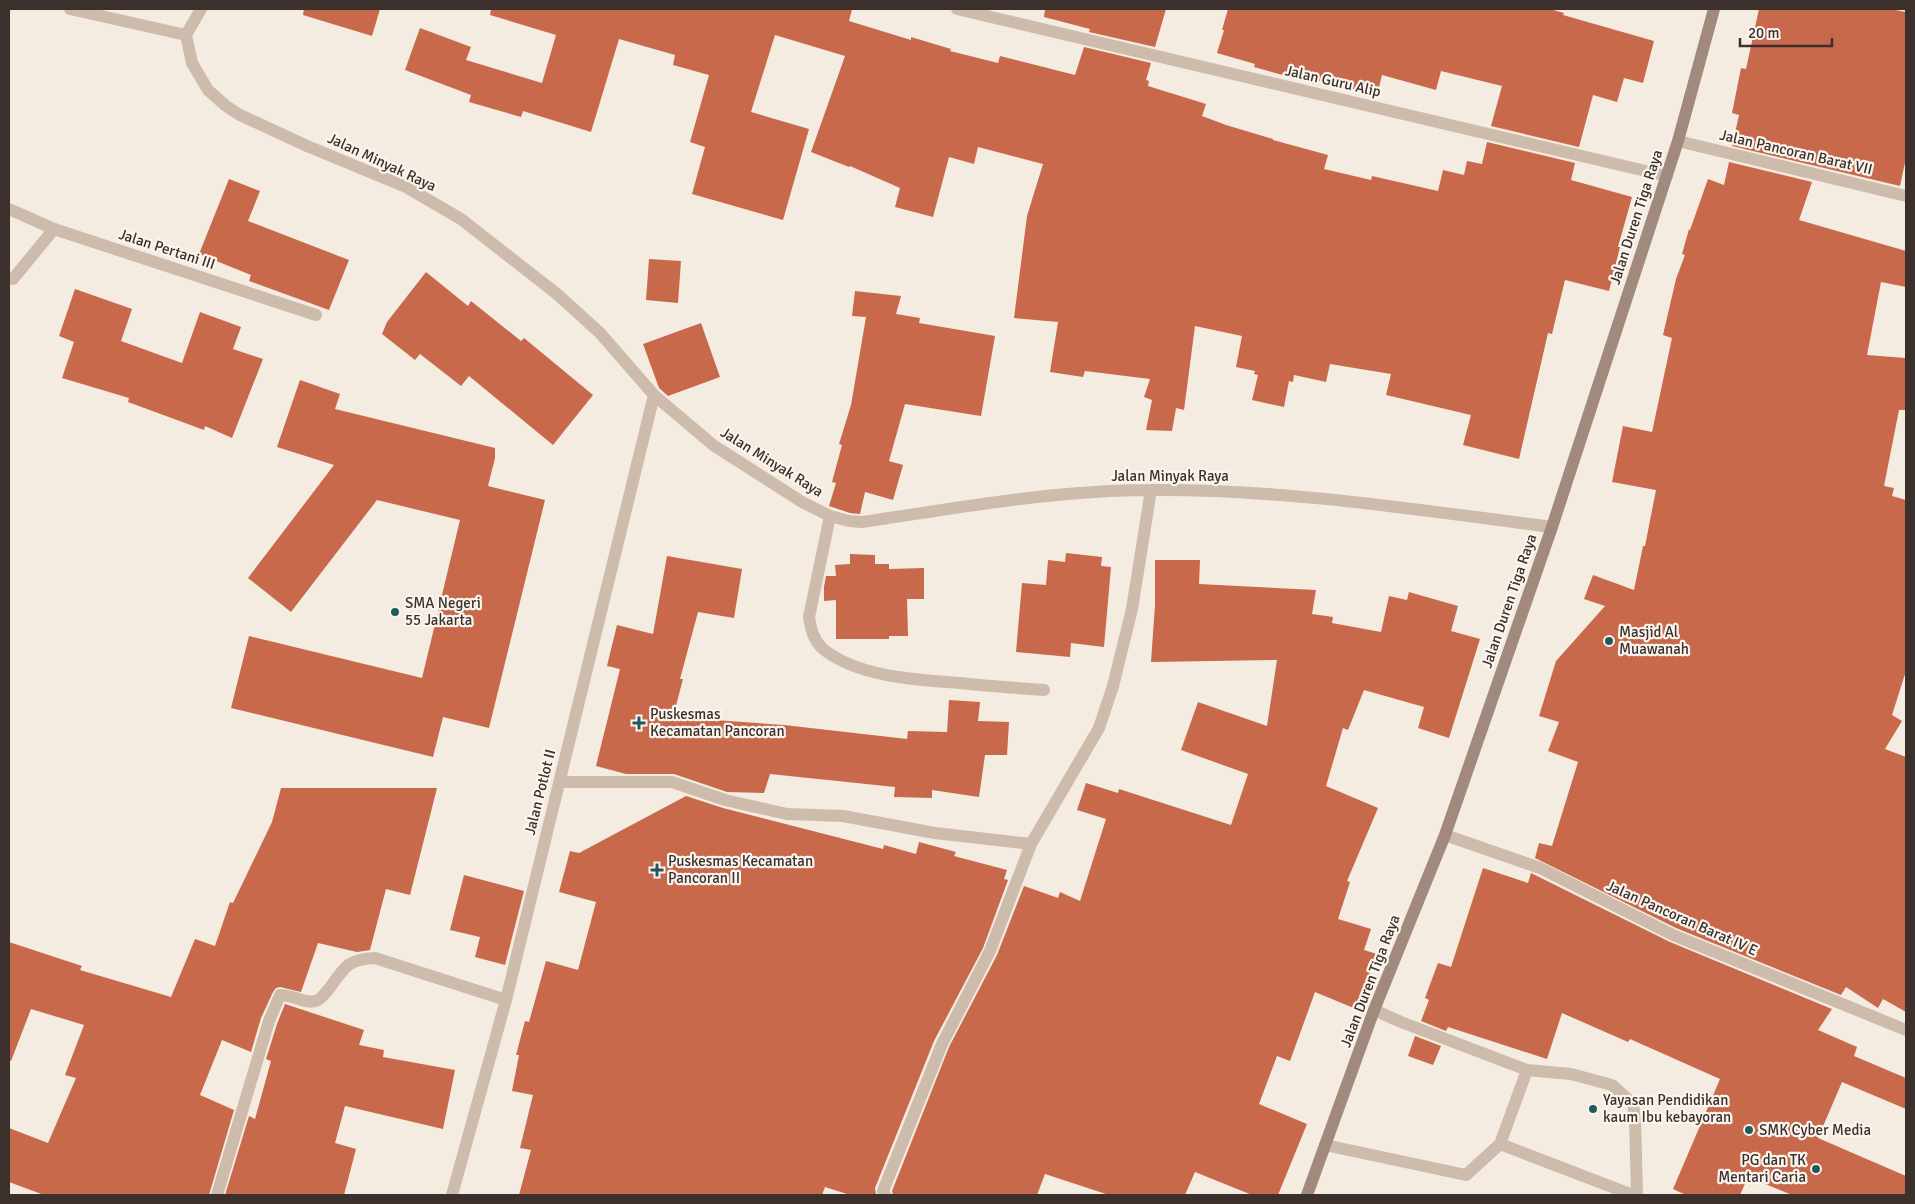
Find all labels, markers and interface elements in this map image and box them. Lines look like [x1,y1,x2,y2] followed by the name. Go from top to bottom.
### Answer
[1740,15,1832,47] scale bar
[1748,24,1779,42] text: 20 m
[1283,61,1383,101] street label: Jalan Guru Alip
[1718,126,1874,178] street label: Jalan Pancoran Barat VII
[325,129,439,195] street label: Jalan Minyak Raya
[1606,147,1666,287] street label: Jalan Duren Tiga Raya
[116,225,218,273] street label: Jalan Pertani III
[717,423,827,501] street label: Jalan Minyak Raya
[1111,467,1229,485] street label: Jalan Minyak Raya
[1478,532,1540,670] street label: Jalan Duren Tiga Raya
[405,594,481,629] place label: SMA Negeri 55 Jakarta
[389,606,401,618] marker: SMA Negeri 55 Jakarta
[1619,623,1689,658] place label: Masjid Al Muawanah
[1603,635,1615,647] marker: Masjid Al Muawanah
[650,705,785,740] place label: Puskesmas Kecamatan Pancoran
[632,716,646,730] marker: Puskesmas Kecamatan Pancoran
[521,747,559,837] street label: Jalan Potlot II
[668,852,813,887] place label: Puskesmas Kecamatan Pancoran II
[650,863,664,877] marker: Puskesmas Kecamatan Pancoran II
[1604,877,1760,959] street label: Jalan Pancoran Barat IV E
[1336,912,1404,1050] street label: Jalan Duren Tiga Raya
[1603,1091,1731,1126] place label: Yayasan Pendidikan kaum Ibu kebayoran
[1587,1103,1599,1115] marker: Yayasan Pendidikan kaum Ibu kebayoran
[1759,1121,1871,1139] place label: SMK Cyber Media
[1743,1124,1755,1136] marker: SMK Cyber Media
[1718,1151,1806,1186] place label: PG dan TK Mentari Caria
[1810,1163,1822,1175] marker: PG dan TK Mentari Caria

